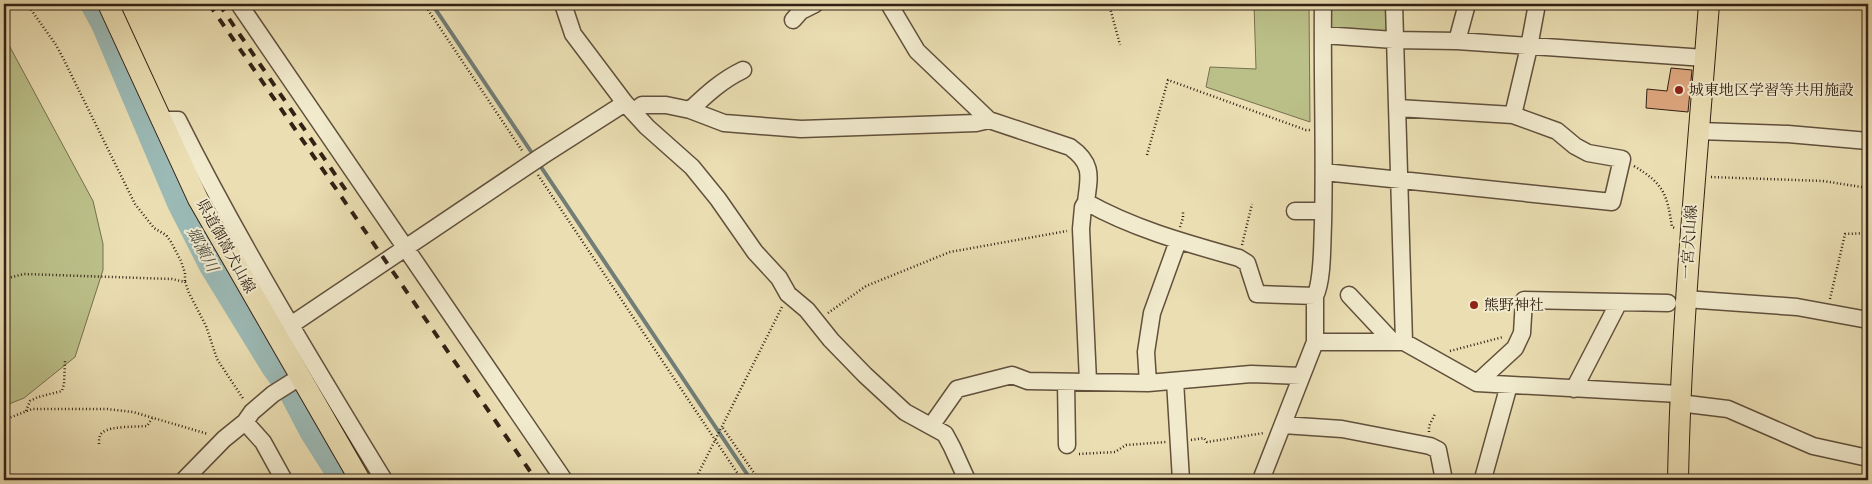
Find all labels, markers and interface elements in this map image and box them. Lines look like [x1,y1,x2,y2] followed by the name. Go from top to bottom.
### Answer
[1689,82,1854,99] place label: 城東地区学習等共用施設
[1673,84,1685,96] marker: 城東地区学習等共用施設
[193,196,258,296] street label: 県道御嵩犬山線
[1678,204,1701,280] street label: 一宮犬山線
[183,224,222,277] water label: 郷瀬川
[1484,297,1544,314] place label: 熊野神社
[1468,299,1480,311] marker: 熊野神社

